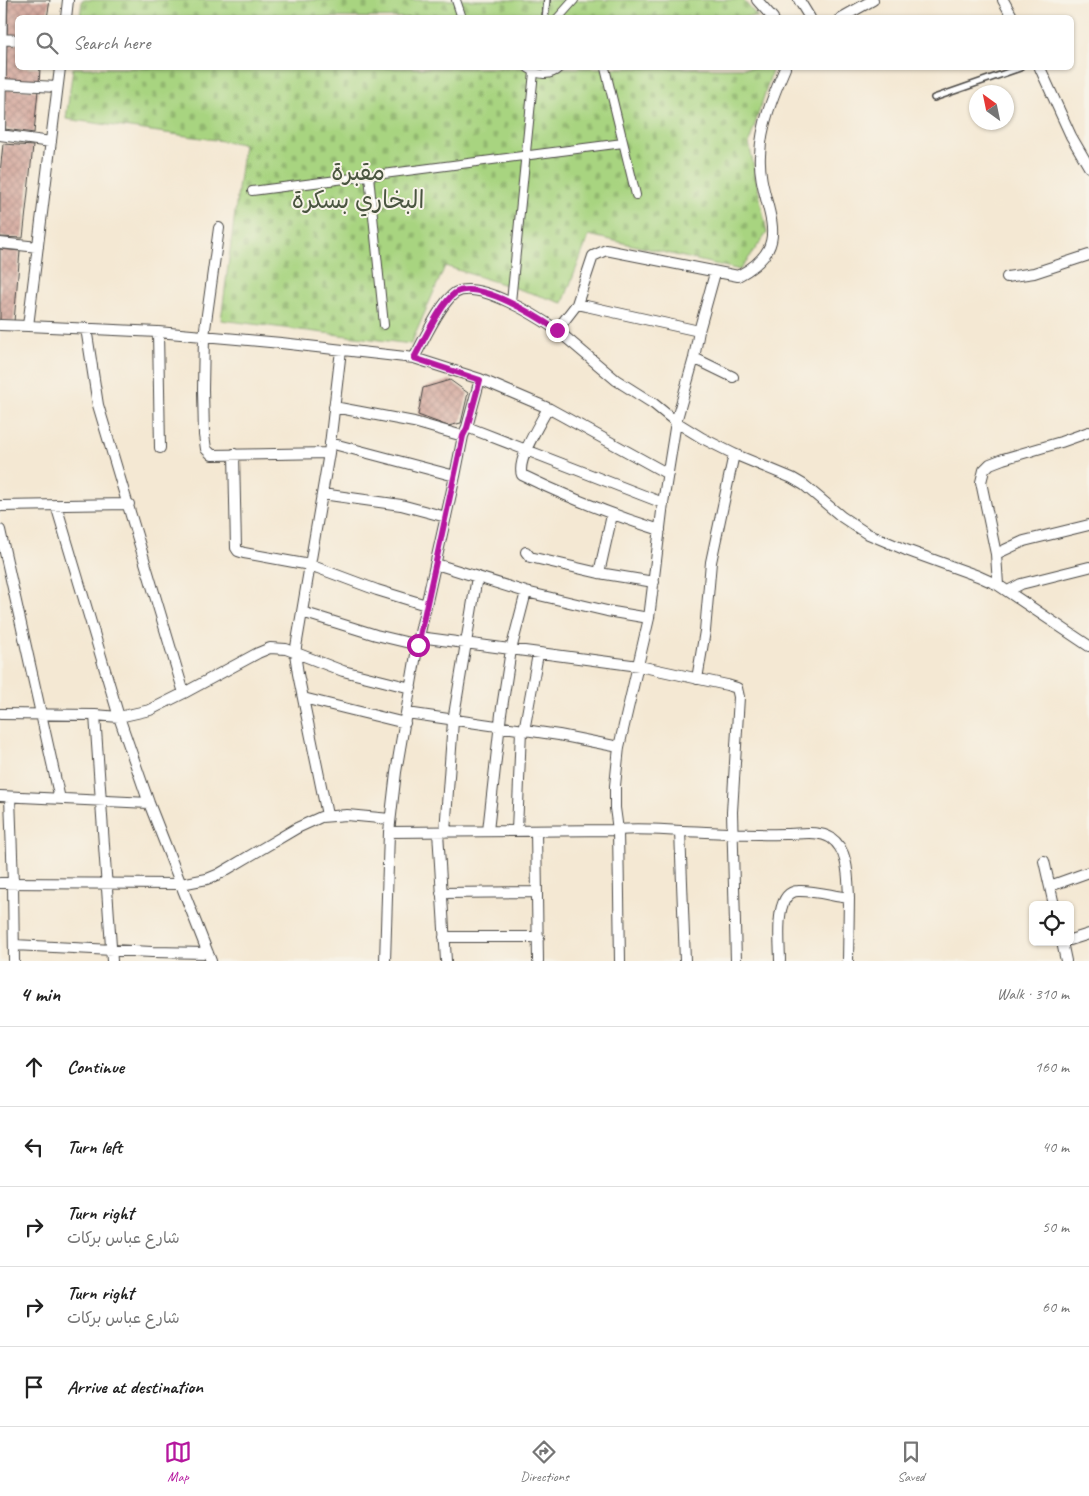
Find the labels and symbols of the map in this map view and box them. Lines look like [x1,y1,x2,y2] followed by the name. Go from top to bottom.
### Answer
[969,85,1014,130] north arrow
[292,157,424,217] park label: مقبرة البخاري بسكرة
[546,319,569,342] route end
[407,634,430,657] route start

